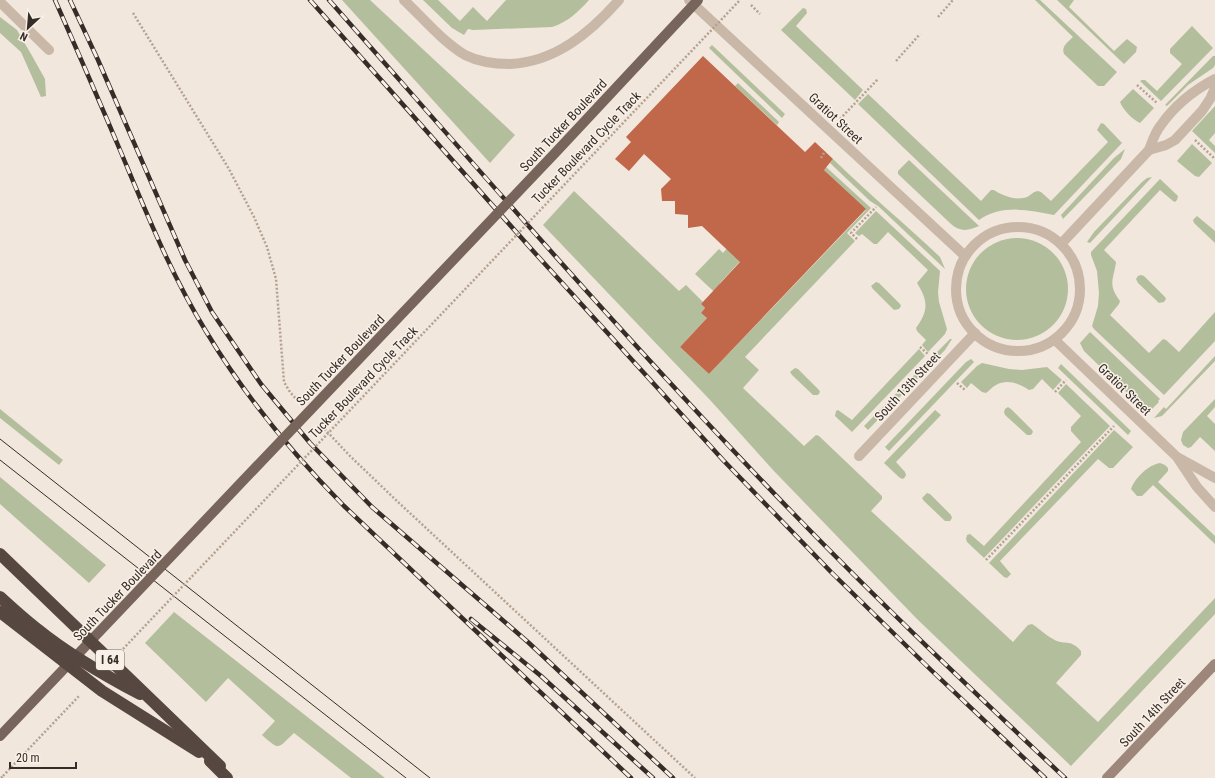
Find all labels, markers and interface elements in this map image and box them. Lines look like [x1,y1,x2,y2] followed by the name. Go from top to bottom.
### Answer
[8,8,48,48] north arrow
[18,29,30,44] text: N
[517,76,610,175] street label: South Tucker Boulevard
[529,88,644,206] street label: Tucker Boulevard Cycle Track
[806,90,866,147] street label: Gratiot Street
[293,312,388,409] street label: South Tucker Boulevard
[306,323,421,441] street label: Tucker Boulevard Cycle Track
[872,349,943,424] street label: South 13th Street
[1095,360,1155,419] street label: Gratiot Street
[70,547,165,644] street label: South Tucker Boulevard
[96,650,124,670] road number: I 64
[1117,675,1188,750] street label: South 14th Street
[10,744,76,770] scale bar
[16,751,40,765] text: 20 m

